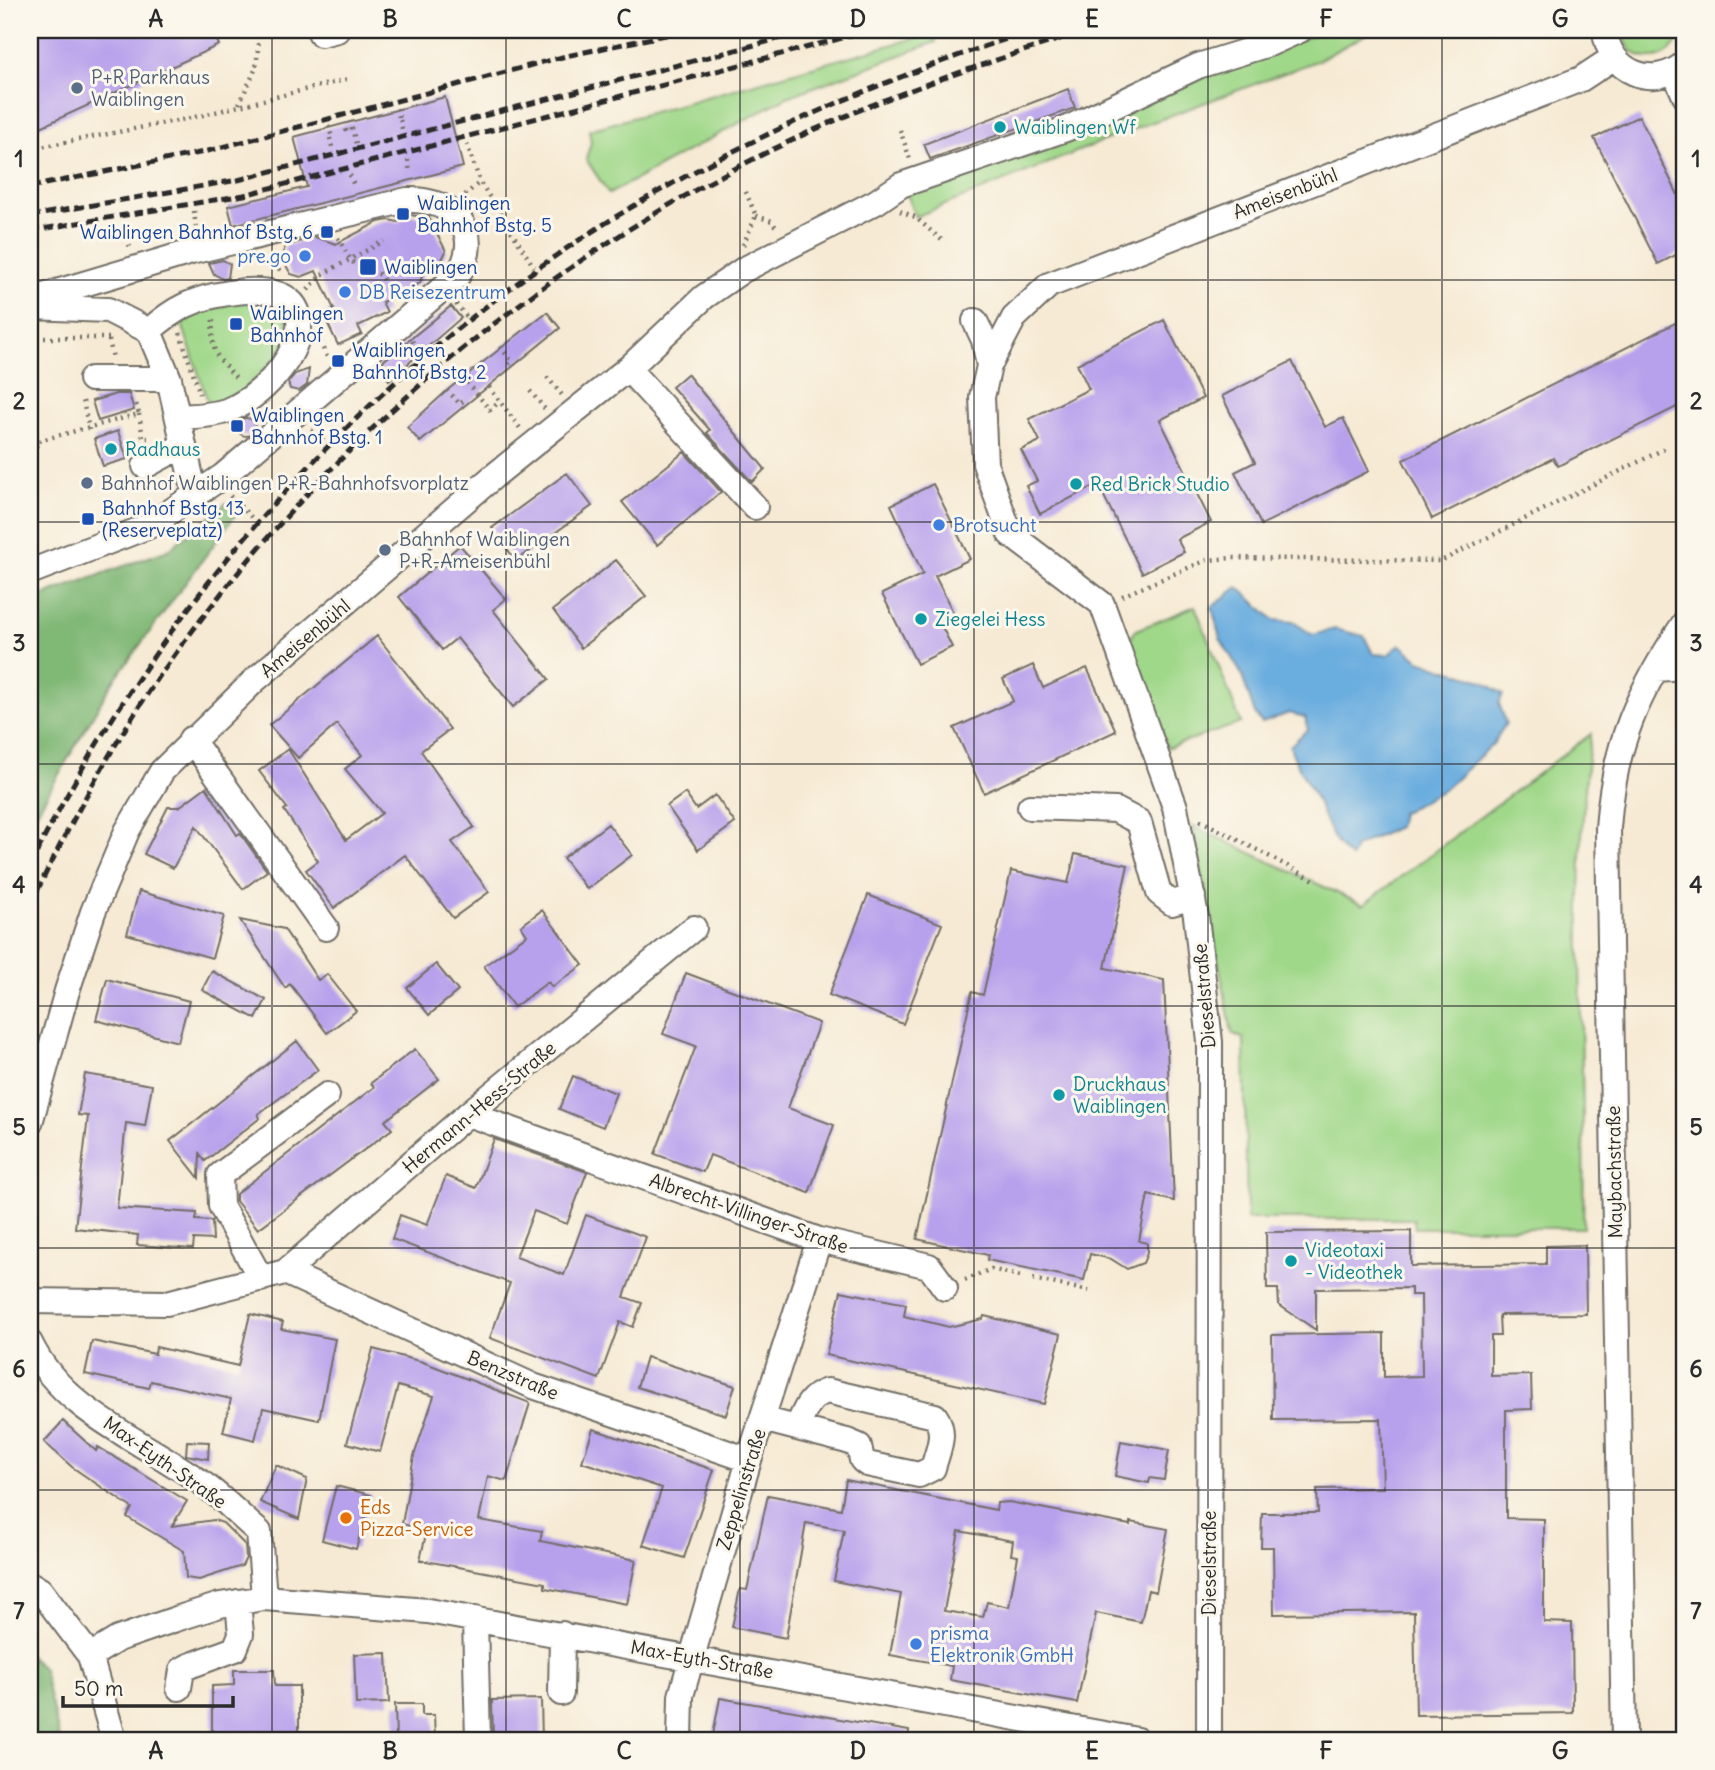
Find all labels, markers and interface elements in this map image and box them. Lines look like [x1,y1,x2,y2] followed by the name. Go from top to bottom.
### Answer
[149,4,164,33] text: A
[382,4,398,33] text: B
[616,4,632,33] text: C
[850,4,866,33] text: D
[1085,4,1099,33] text: E
[1319,4,1333,33] text: F
[1552,4,1568,33] text: G
[91,65,210,111] place label: P+R Parkhaus Waiblingen
[69,80,85,96] marker: P+R Parkhaus Waiblingen
[1014,115,1136,139] place label: Waiblingen Wf
[992,119,1008,135] marker: Waiblingen Wf
[14,144,24,173] text: 1
[1691,144,1701,173] text: 1
[1229,162,1341,224] street label: Ameisenbühl
[417,191,552,237] place label: Waiblingen Bahnhof Bstg. 5
[395,206,411,222] marker: Waiblingen Bahnhof Bstg. 5
[80,220,313,244] place label: Waiblingen Bahnhof Bstg. 6
[319,224,335,240] marker: Waiblingen Bahnhof Bstg. 6
[238,244,291,268] place label: pre.go
[297,248,313,264] marker: pre.go
[384,255,478,279] place label: Waiblingen
[358,257,378,277] marker: Waiblingen
[359,280,506,304] place label: DB Reisezentrum
[337,284,353,300] marker: DB Reisezentrum
[250,301,344,347] place label: Waiblingen Bahnhof
[228,316,244,332] marker: Waiblingen Bahnhof
[352,338,486,384] place label: Waiblingen Bahnhof Bstg. 2
[330,353,346,369] marker: Waiblingen Bahnhof Bstg. 2
[13,386,26,415] text: 2
[1690,386,1703,415] text: 2
[251,403,383,449] place label: Waiblingen Bahnhof Bstg. 1
[229,418,245,434] marker: Waiblingen Bahnhof Bstg. 1
[125,437,200,461] place label: Radhaus
[103,441,119,457] marker: Radhaus
[101,471,469,495] place label: Bahnhof Waiblingen P+R-Bahnhofsvorplatz
[1090,472,1230,496] place label: Red Brick Studio
[79,475,95,491] marker: Bahnhof Waiblingen P+R-Bahnhofsvorplatz
[1068,476,1084,492] marker: Red Brick Studio
[102,496,244,542] place label: Bahnhof Bstg. 13 (Reserveplatz)
[80,511,96,527] marker: Bahnhof Bstg. 13 (Reserveplatz)
[953,513,1037,537] place label: Brotsucht
[931,517,947,533] marker: Brotsucht
[399,527,570,573] place label: Bahnhof Waiblingen P+R-Ameisenbühl
[377,542,393,558] marker: Bahnhof Waiblingen P+R-Ameisenbühl
[255,593,355,683] street label: Ameisenbühl
[935,607,1045,631] place label: Ziegelei Hess
[913,611,929,627] marker: Ziegelei Hess
[12,628,26,657] text: 3
[1689,628,1703,657] text: 3
[12,870,26,899] text: 4
[1689,870,1703,899] text: 4
[1187,943,1221,1049] street label: Dieselstraße
[397,1036,561,1178] street label: Hermann-Hess-Straße
[1073,1072,1167,1118] place label: Druckhaus Waiblingen
[1051,1087,1067,1103] marker: Druckhaus Waiblingen
[1601,1105,1627,1239] street label: Maybachstraße
[12,1112,26,1141] text: 5
[1689,1112,1703,1141] text: 5
[646,1168,852,1258] street label: Albrecht-Villinger-Straße
[1305,1238,1403,1284] place label: Videotaxi - Videothek
[1283,1253,1299,1269] marker: Videotaxi - Videothek
[464,1345,562,1405] street label: Benzstraße
[12,1354,26,1383] text: 6
[1689,1354,1703,1383] text: 6
[99,1411,231,1513] street label: Max-Eyth-Straße
[711,1425,771,1553] street label: Zeppelinstraße
[360,1495,474,1541] place label: Eds Pizza-Service
[338,1510,354,1526] marker: Eds Pizza-Service
[1197,1510,1221,1616] street label: Dieselstraße
[13,1596,25,1625] text: 7
[1690,1596,1702,1625] text: 7
[930,1621,1074,1667] place label: prisma Elektronik GmbH
[629,1635,775,1683] street label: Max-Eyth-Straße
[908,1636,924,1652] marker: prisma Elektronik GmbH
[63,1665,233,1709] scale bar
[74,1675,123,1702] text: 50 m
[149,1736,164,1765] text: A
[382,1736,398,1765] text: B
[616,1736,632,1765] text: C
[850,1736,866,1765] text: D
[1085,1736,1099,1765] text: E
[1319,1736,1333,1765] text: F
[1552,1736,1568,1765] text: G

